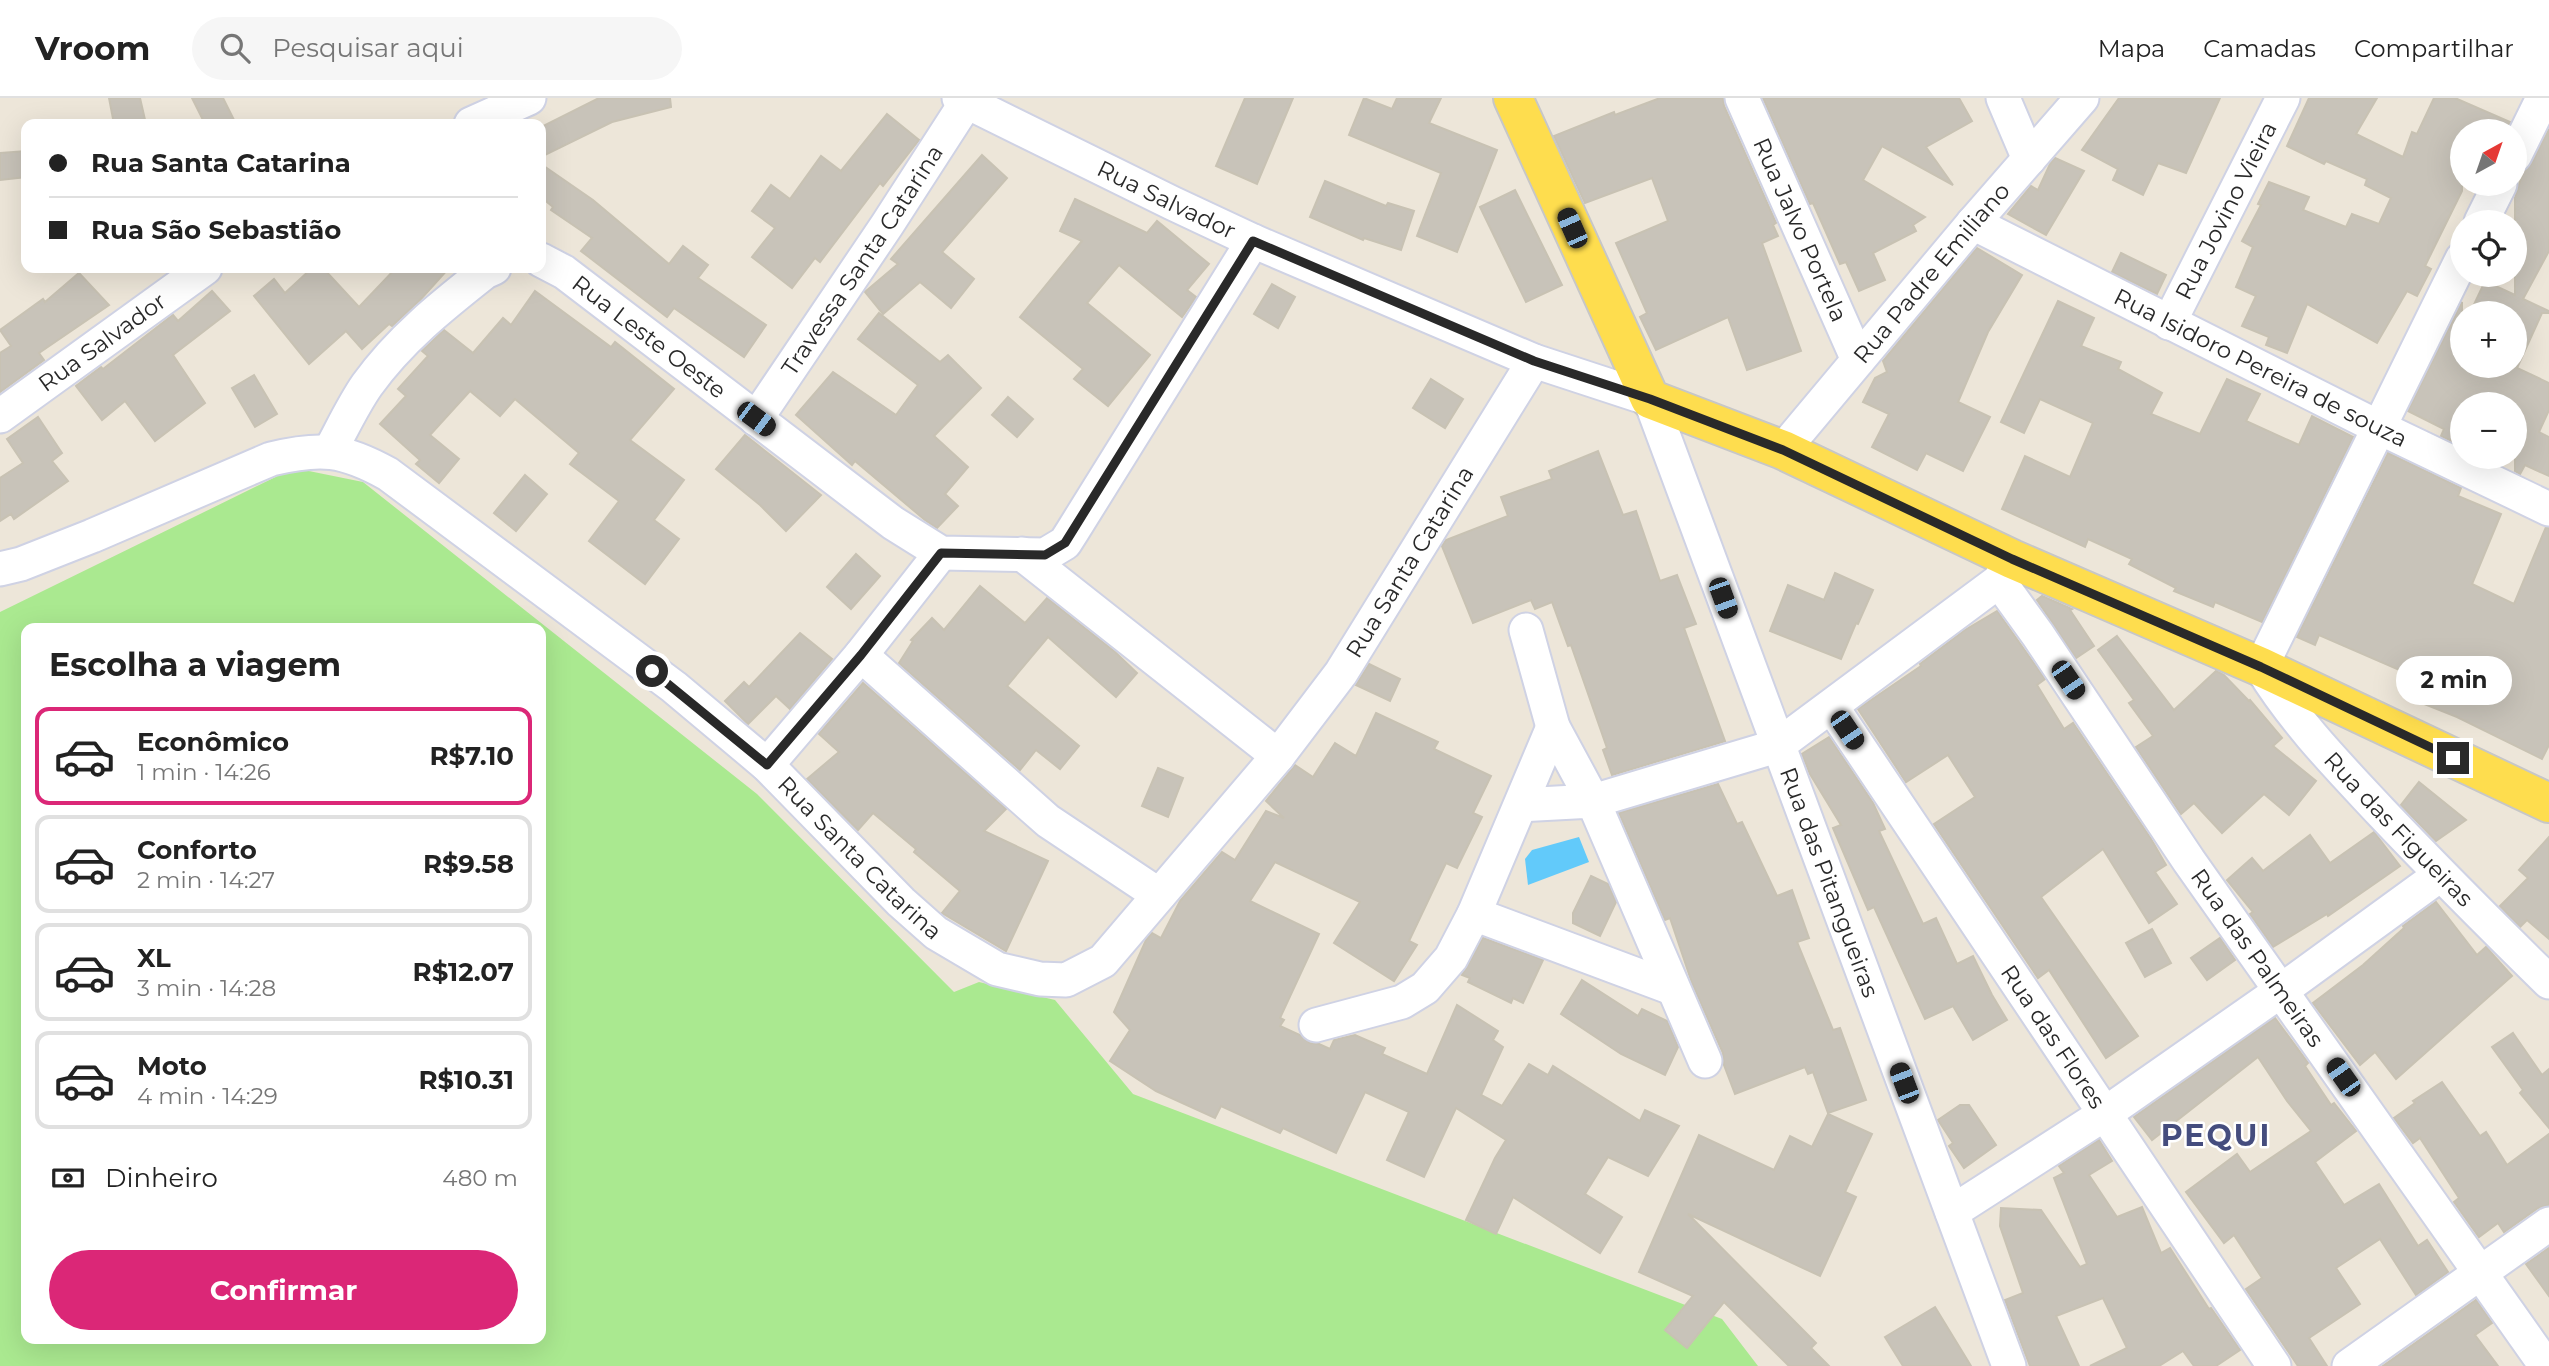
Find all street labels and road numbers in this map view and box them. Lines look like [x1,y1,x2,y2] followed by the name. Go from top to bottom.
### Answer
[2169,117,2283,304] street label: Rua Jovino Vieira
[1747,133,1853,326] street label: Rua Jalvo Portela
[775,140,949,381] street label: Travessa Santa Catarina
[1093,154,1240,245] street label: Rua Salvador
[1847,177,2016,369] street label: Rua Padre Emiliano
[567,269,732,405] street label: Rua Leste Oeste
[2109,282,2412,453] street label: Rua Isidoro Pereira de souza
[33,287,171,398] street label: Rua Salvador
[1340,461,1480,663] street label: Rua Santa Catarina
[2318,746,2479,912] street label: Rua das Figueiras
[1774,763,1885,1001] street label: Rua das Pitangueiras
[772,770,948,945] street label: Rua Santa Catarina
[2185,863,2330,1052] street label: Rua das Palmeiras
[1995,959,2111,1114] street label: Rua das Flores

